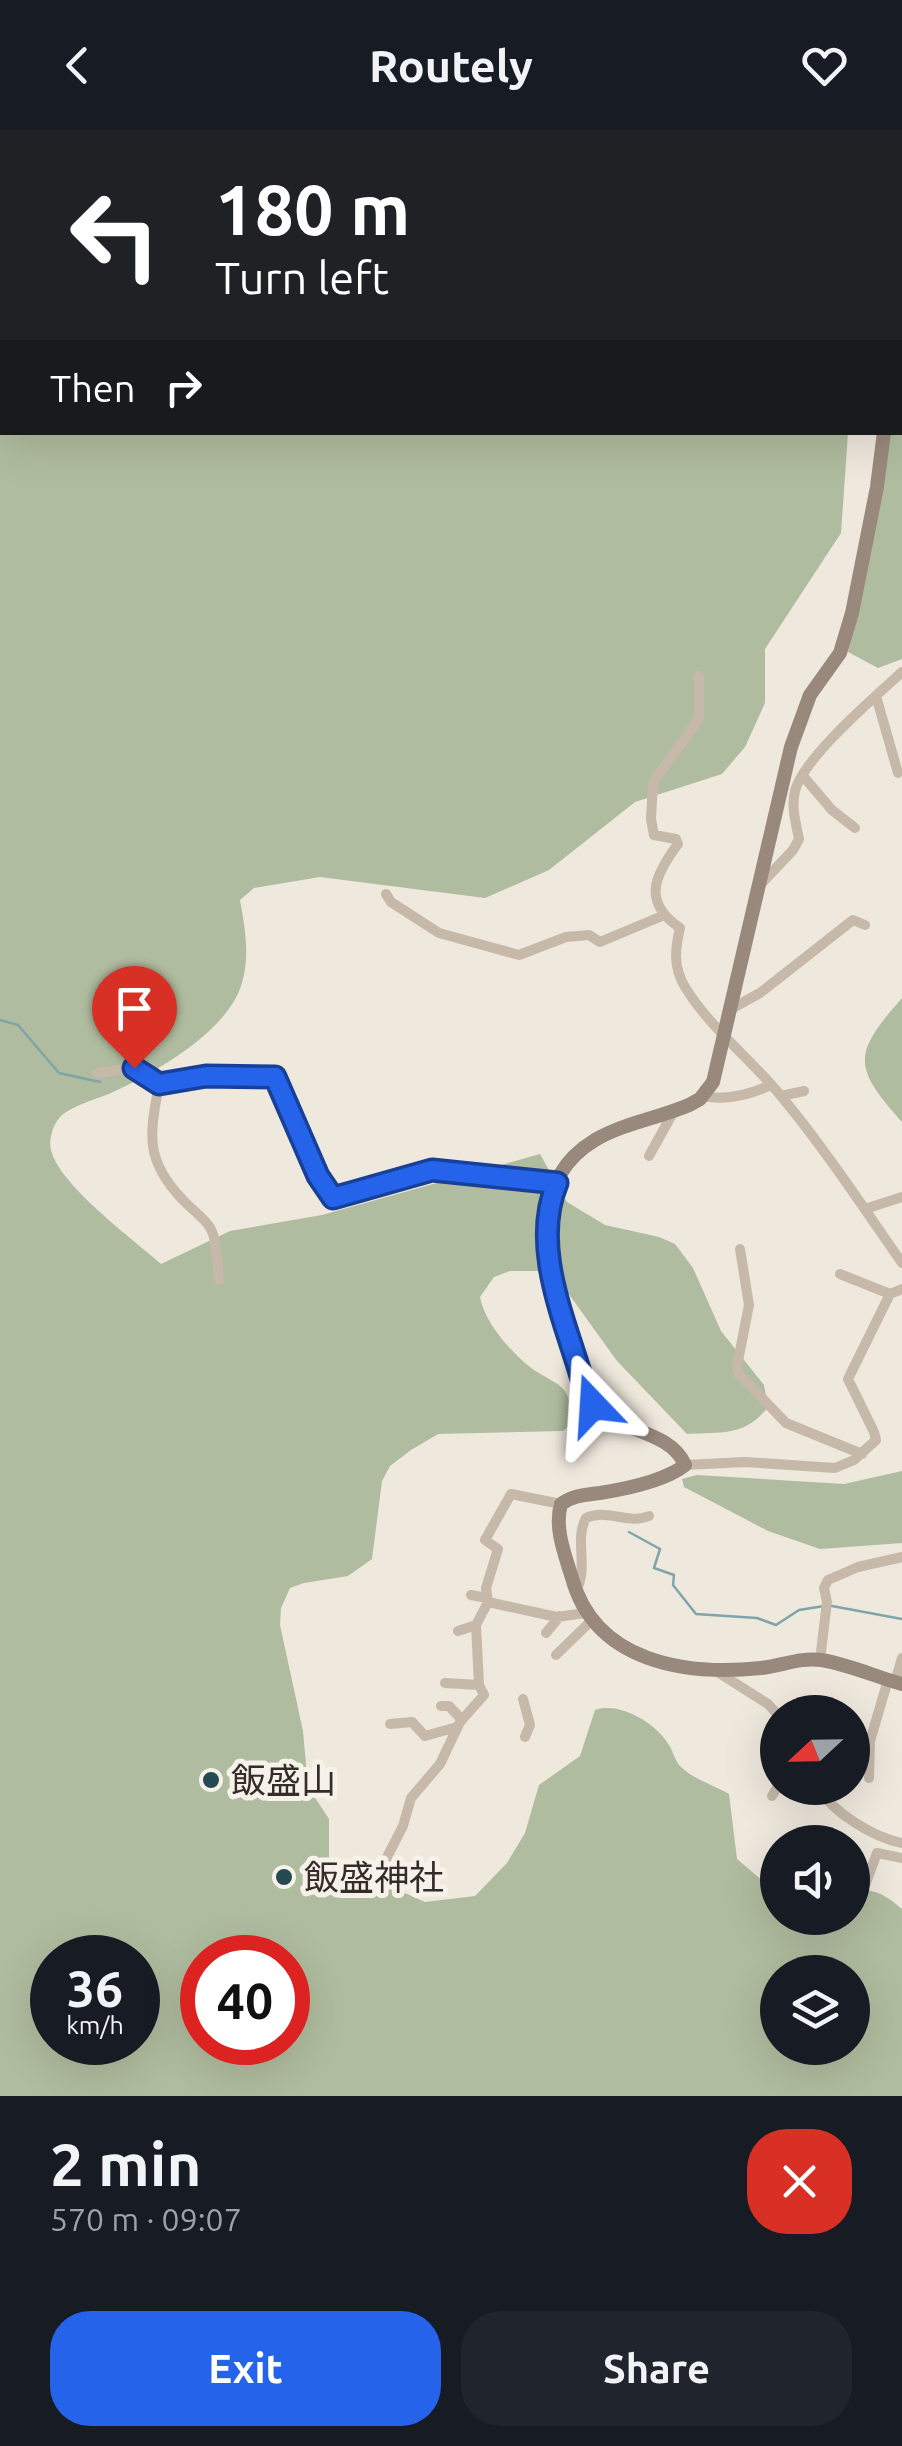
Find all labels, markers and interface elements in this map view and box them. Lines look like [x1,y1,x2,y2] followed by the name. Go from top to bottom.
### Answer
[50,38,105,93] icon: back
[797,38,852,93] icon: heart
[369,40,533,91] text: Routely
[50,170,180,300] icon: left
[215,170,410,248] text: 180 m
[215,252,389,303] text: Turn left
[156,360,211,415] icon: right
[50,367,136,409] text: Then
[92,966,177,1069] pin
[107,981,162,1036] icon: arrive
[541,1353,645,1457] position arrow
[760,1695,870,1805] north arrow
[760,1695,870,2065] map controls
[231,1760,336,1800] place label: 飯盛山
[200,1769,222,1791] marker: 飯盛山
[760,1825,870,1935] button: sound
[304,1857,444,1897] place label: 飯盛神社
[273,1866,295,1888] marker: 飯盛神社
[180,1935,310,2065] speed limit sign: 40
[760,1955,870,2065] button: layers
[67,1960,123,2016] text: 36
[66,2011,124,2039] text: km/h
[747,2129,852,2234] button: close
[50,2130,202,2197] text: 2 min
[50,2201,242,2237] text: 570 m · 09:07
[50,2311,441,2426] button: Exit
[461,2311,852,2426] button: Share

